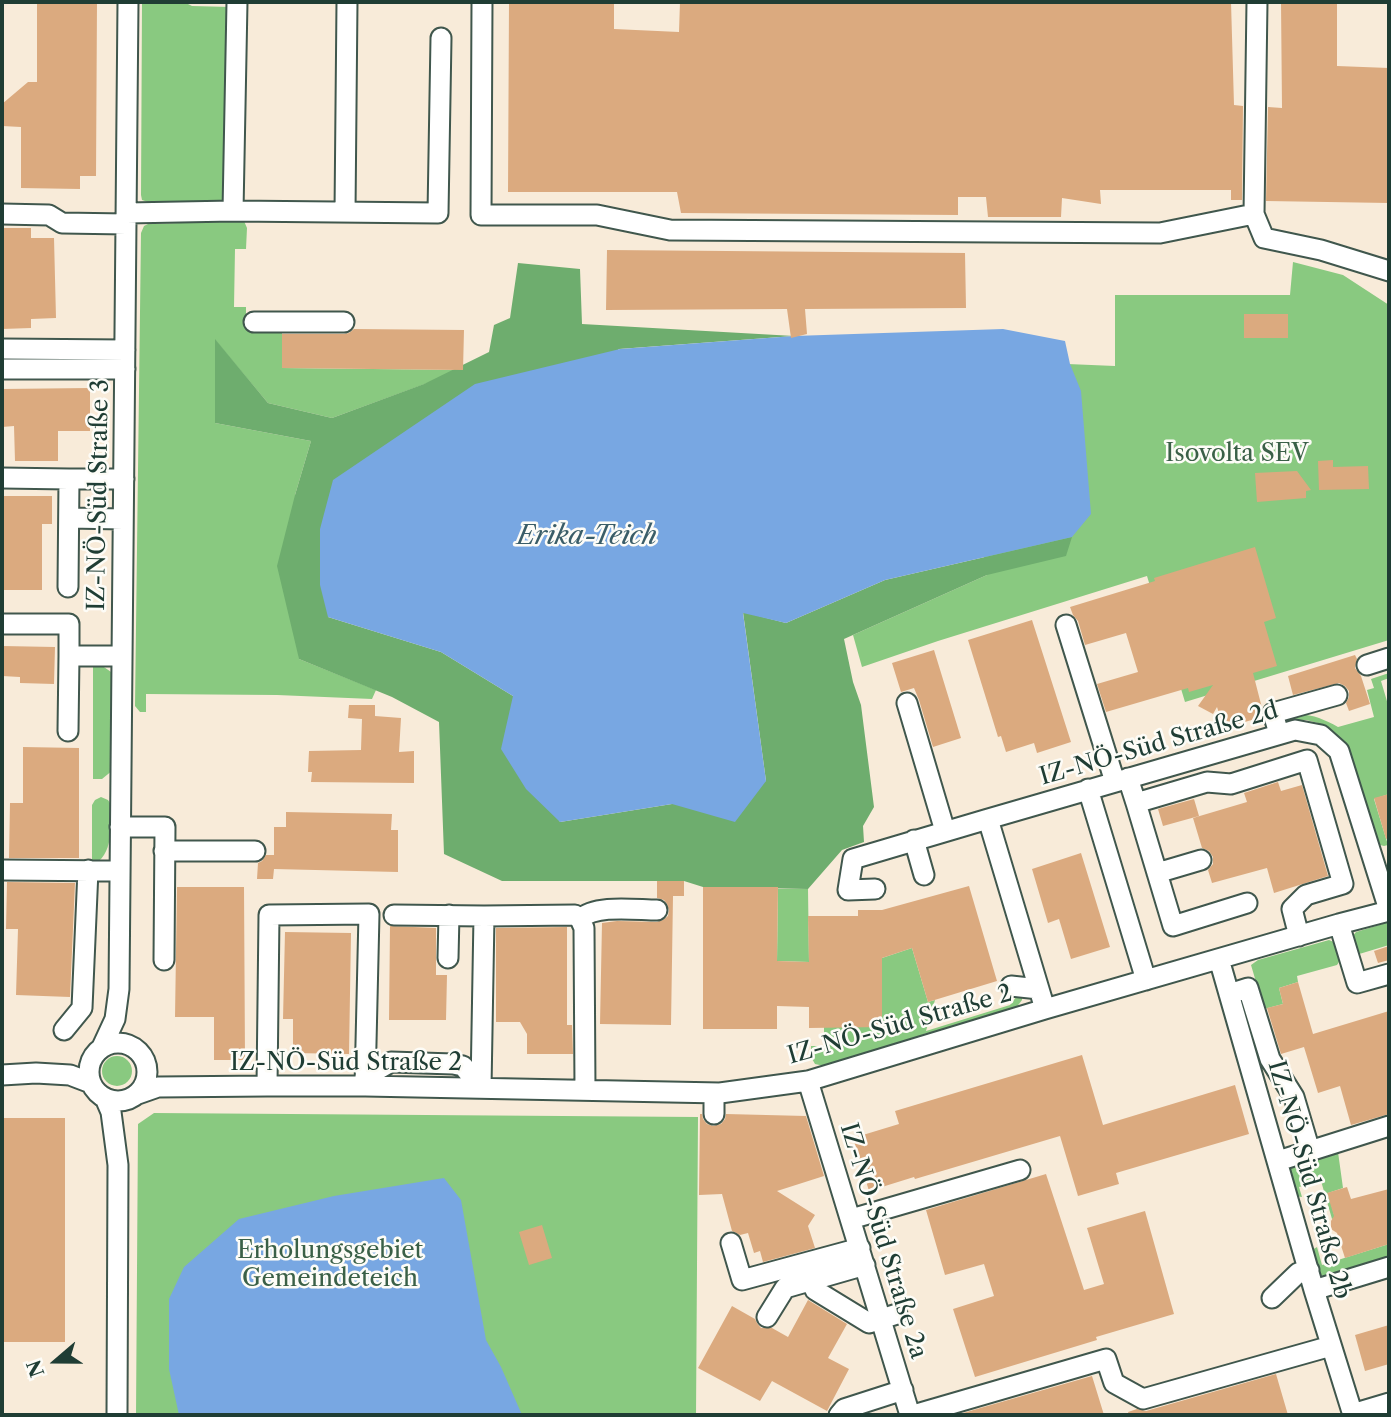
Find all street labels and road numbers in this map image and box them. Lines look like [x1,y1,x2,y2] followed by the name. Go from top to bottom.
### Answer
[83,379,115,611] street label: IZ-NÖ-Süd Straße 3
[1036,696,1282,792] street label: IZ-NÖ-Süd Straße 2d
[784,979,1016,1071] street label: IZ-NÖ-Süd Straße 2
[230,1049,462,1077] street label: IZ-NÖ-Süd Straße 2
[1261,1057,1357,1303] street label: IZ-NÖ-Süd Straße 2b
[833,1120,933,1362] street label: IZ-NÖ-Süd Straße 2a

